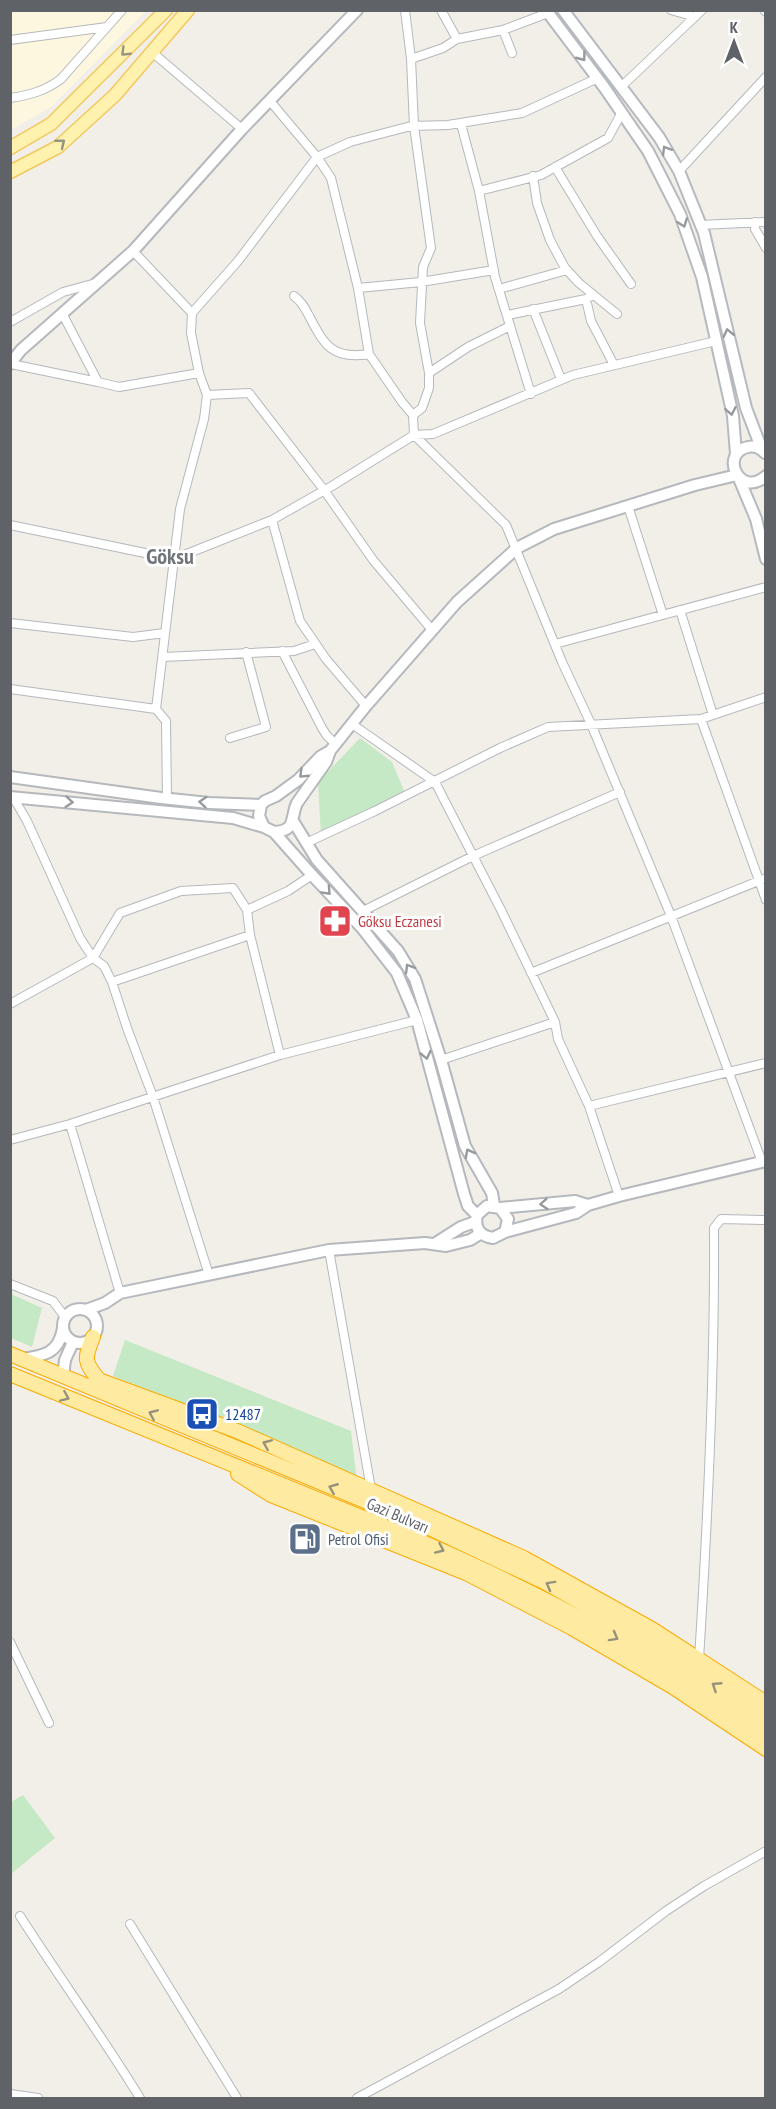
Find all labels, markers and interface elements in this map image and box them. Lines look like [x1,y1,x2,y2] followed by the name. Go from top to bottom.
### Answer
[704,12,764,72] north arrow
[730,17,739,37] text: K
[122,45,132,56] one-way arrow
[574,50,585,61] one-way arrow
[54,139,65,150] one-way arrow
[662,146,674,156] one-way arrow
[675,217,688,228] one-way arrow
[722,329,735,339] one-way arrow
[724,406,737,416] one-way arrow
[146,542,194,570] district label: Göksu
[300,767,310,778] one-way arrow
[64,795,73,808] one-way arrow
[198,796,207,809] one-way arrow
[320,883,331,894] one-way arrow
[317,903,353,939] pharmacy icon: Göksu Eczanesi
[358,911,442,931] place label: Göksu Eczanesi
[404,964,416,974] one-way arrow
[418,1050,431,1060] one-way arrow
[465,1148,477,1159] one-way arrow
[540,1197,549,1210] one-way arrow
[58,1390,69,1402] one-way arrow
[184,1396,220,1432] bus stop icon: 12487
[225,1404,261,1424] place label: 12487
[149,1409,160,1421] one-way arrow
[263,1440,274,1452] one-way arrow
[329,1483,340,1495] one-way arrow
[364,1493,432,1537] street label: Gazi Bulvarı
[287,1521,323,1557] fuel station icon: Petrol Ofisi
[328,1529,389,1549] place label: Petrol Ofisi
[433,1542,444,1554] one-way arrow
[545,1581,556,1592] one-way arrow
[608,1630,618,1641] one-way arrow
[712,1682,723,1693] one-way arrow

